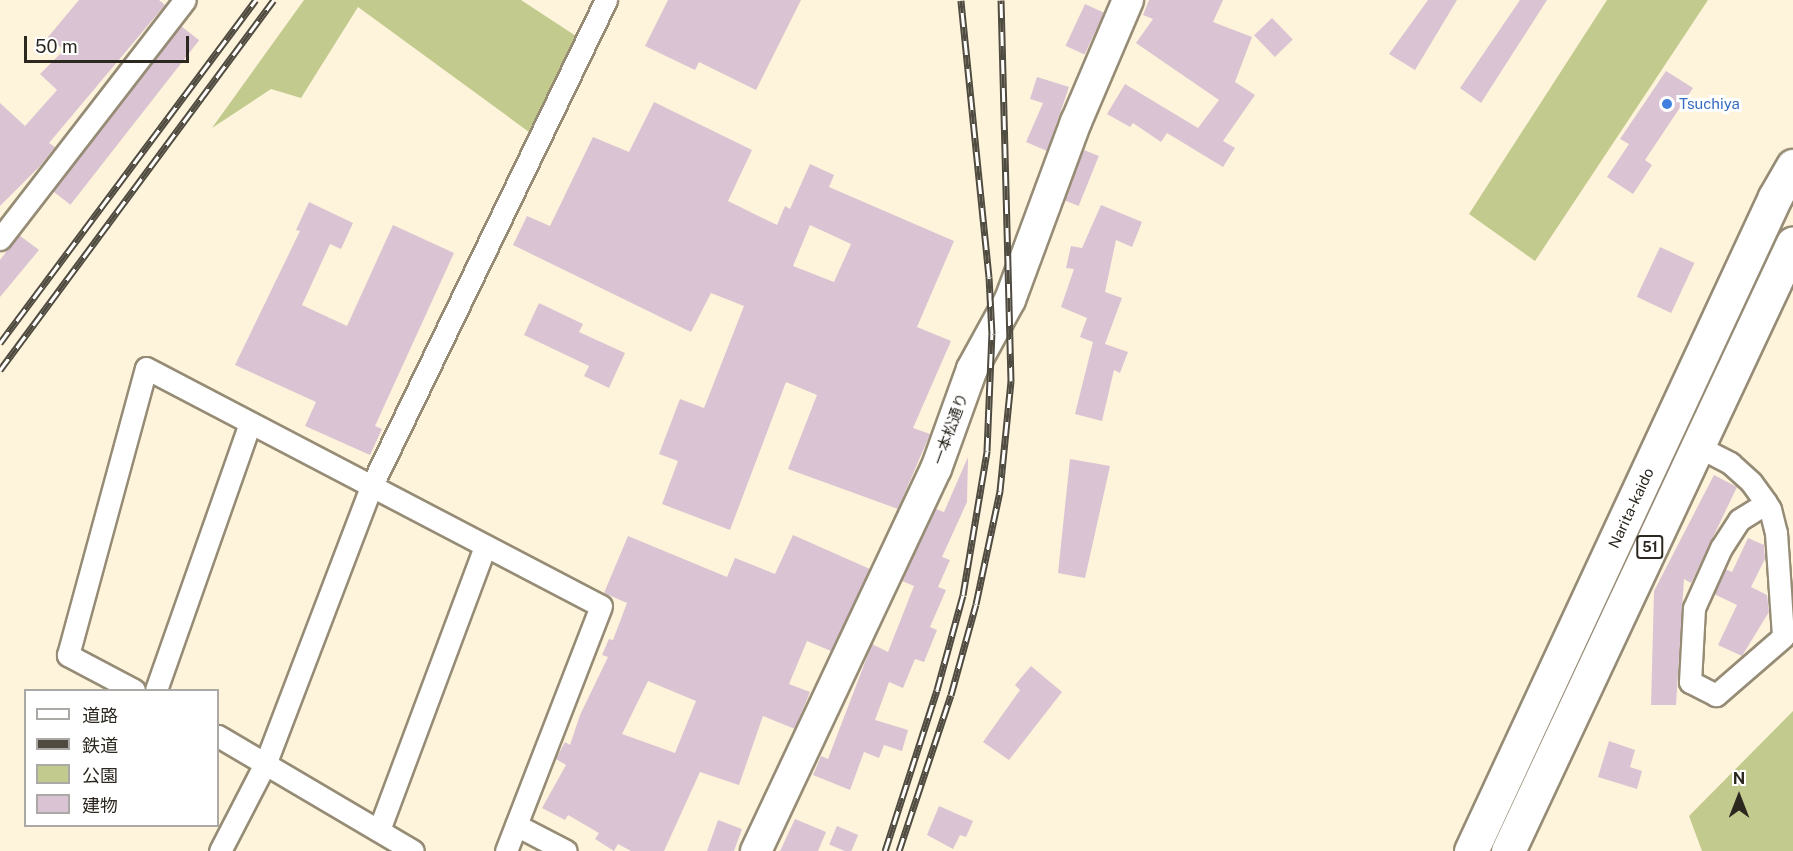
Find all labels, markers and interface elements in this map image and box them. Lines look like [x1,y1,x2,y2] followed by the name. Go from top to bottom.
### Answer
[27,24,192,62] scale bar
[35,36,78,57] text: 50 m
[1679,95,1740,113] place label: Tsuchiya
[1660,97,1674,111] marker: Tsuchiya
[929,391,971,467] street label: 一本松通り
[1605,465,1657,551] street label: Narita-kaido
[1635,536,1665,558] road number: 51
[24,689,219,827] legend
[82,705,118,726] text: 道路
[82,735,118,756] text: 鉄道
[82,765,118,786] text: 公園
[1709,767,1769,827] north arrow
[1733,769,1745,788] text: N
[82,795,118,816] text: 建物

